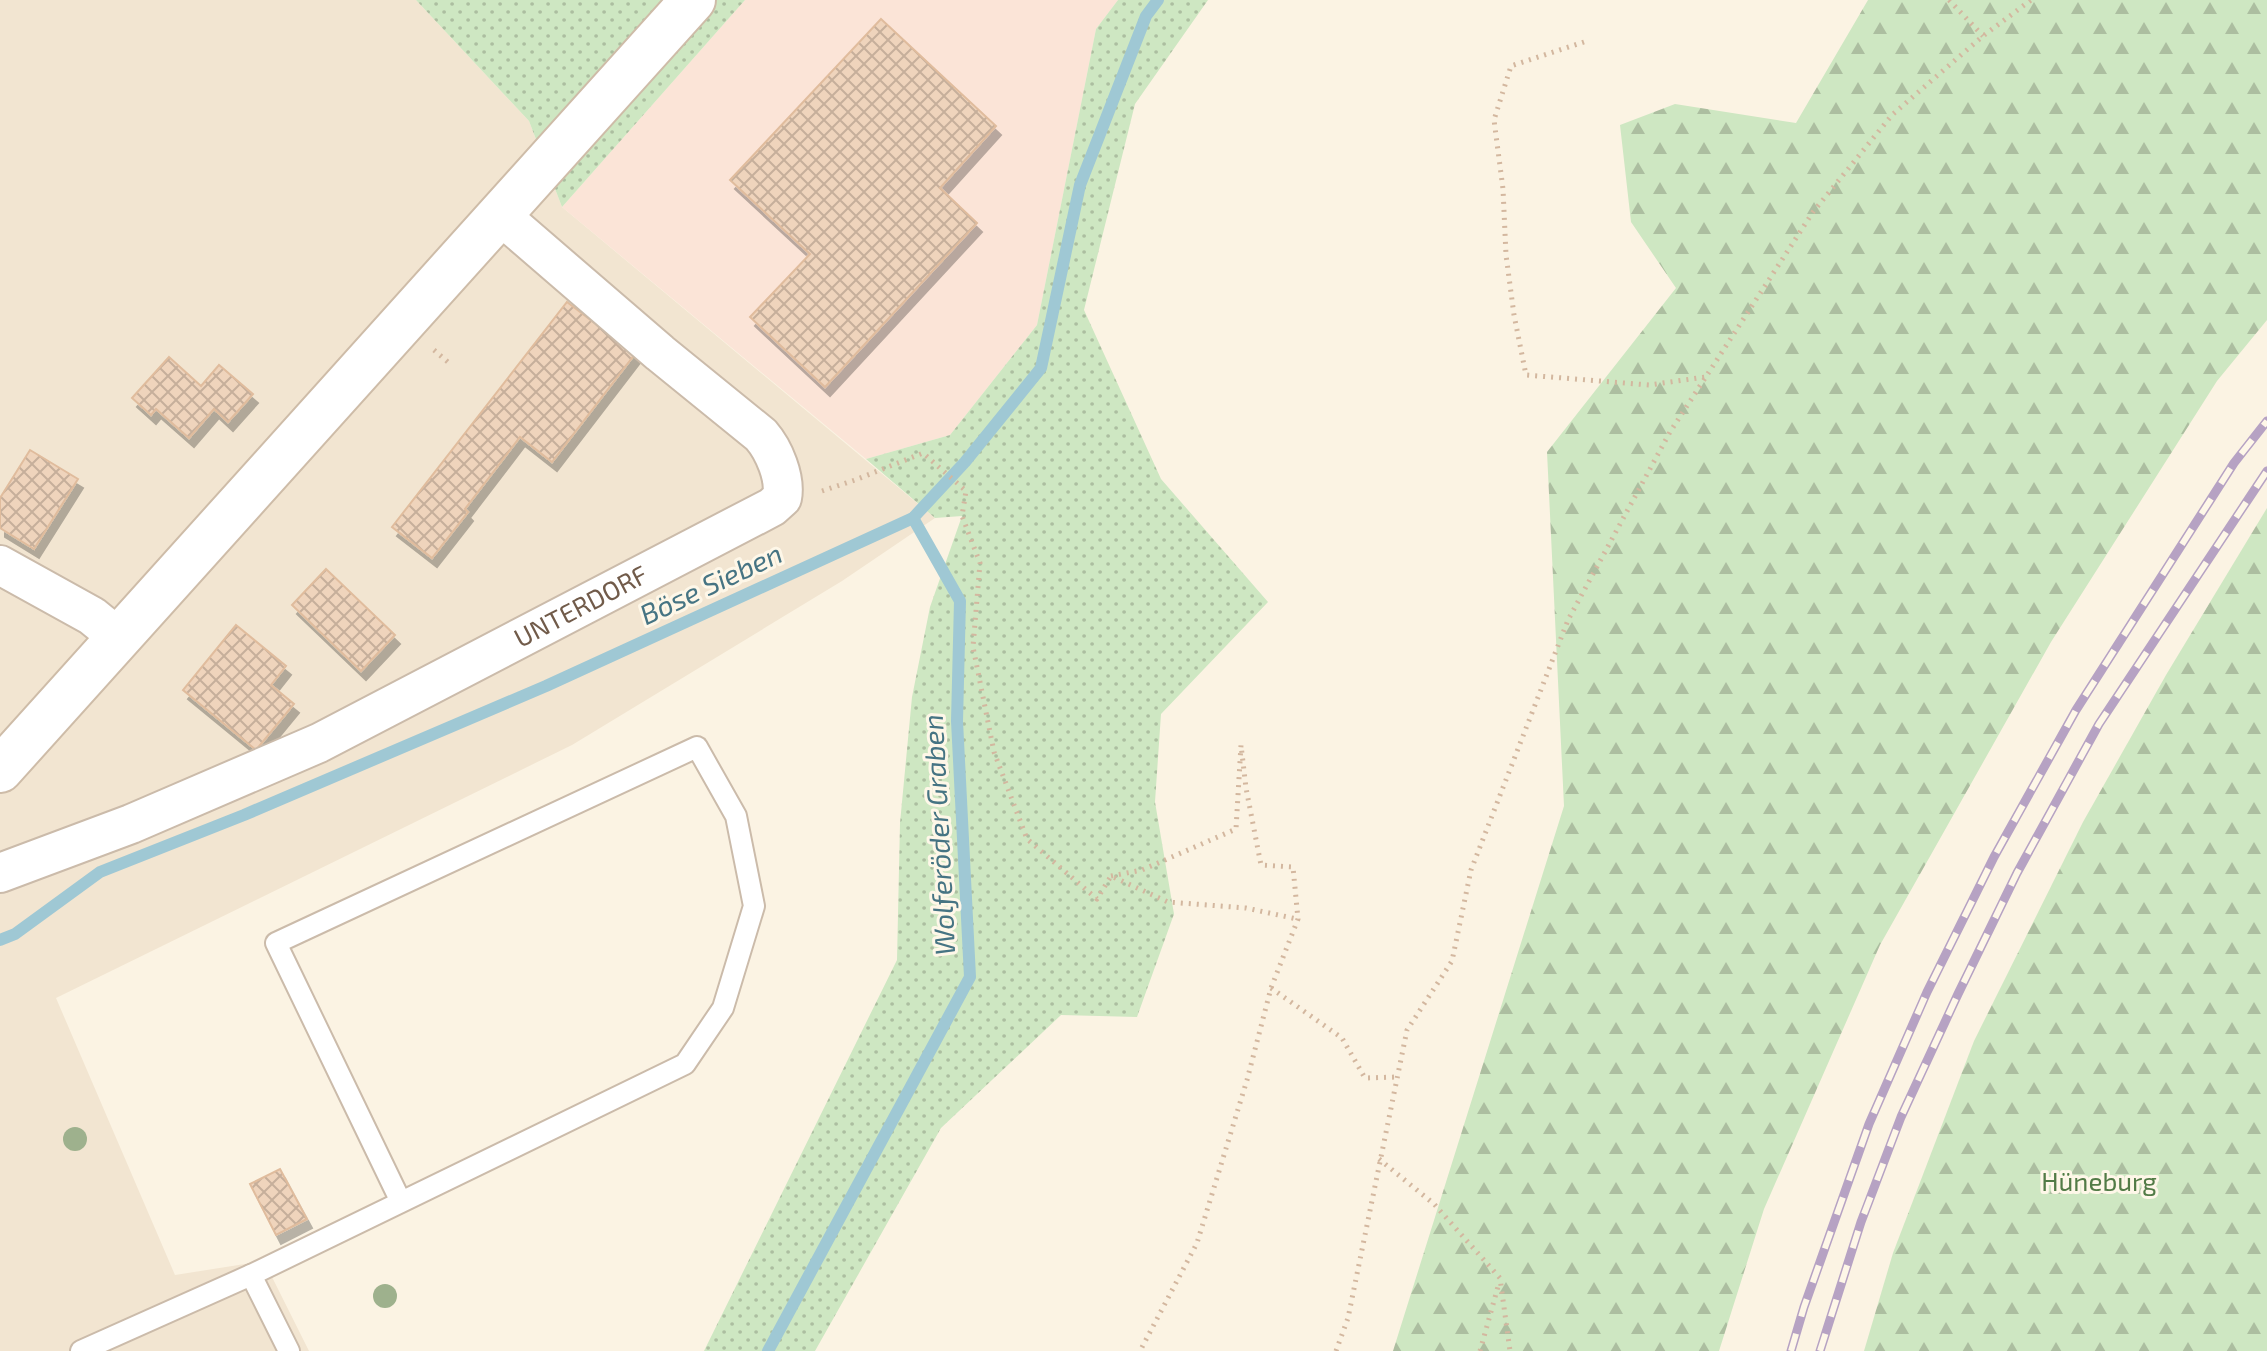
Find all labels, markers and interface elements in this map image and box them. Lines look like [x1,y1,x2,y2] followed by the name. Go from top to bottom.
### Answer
[634,535,787,631] water label: Böse Sieben
[508,558,652,653] street label: UNTERDORF
[915,714,961,957] water label: Wolferöder Graben
[2041,1165,2157,1196] park label: Hüneburg

